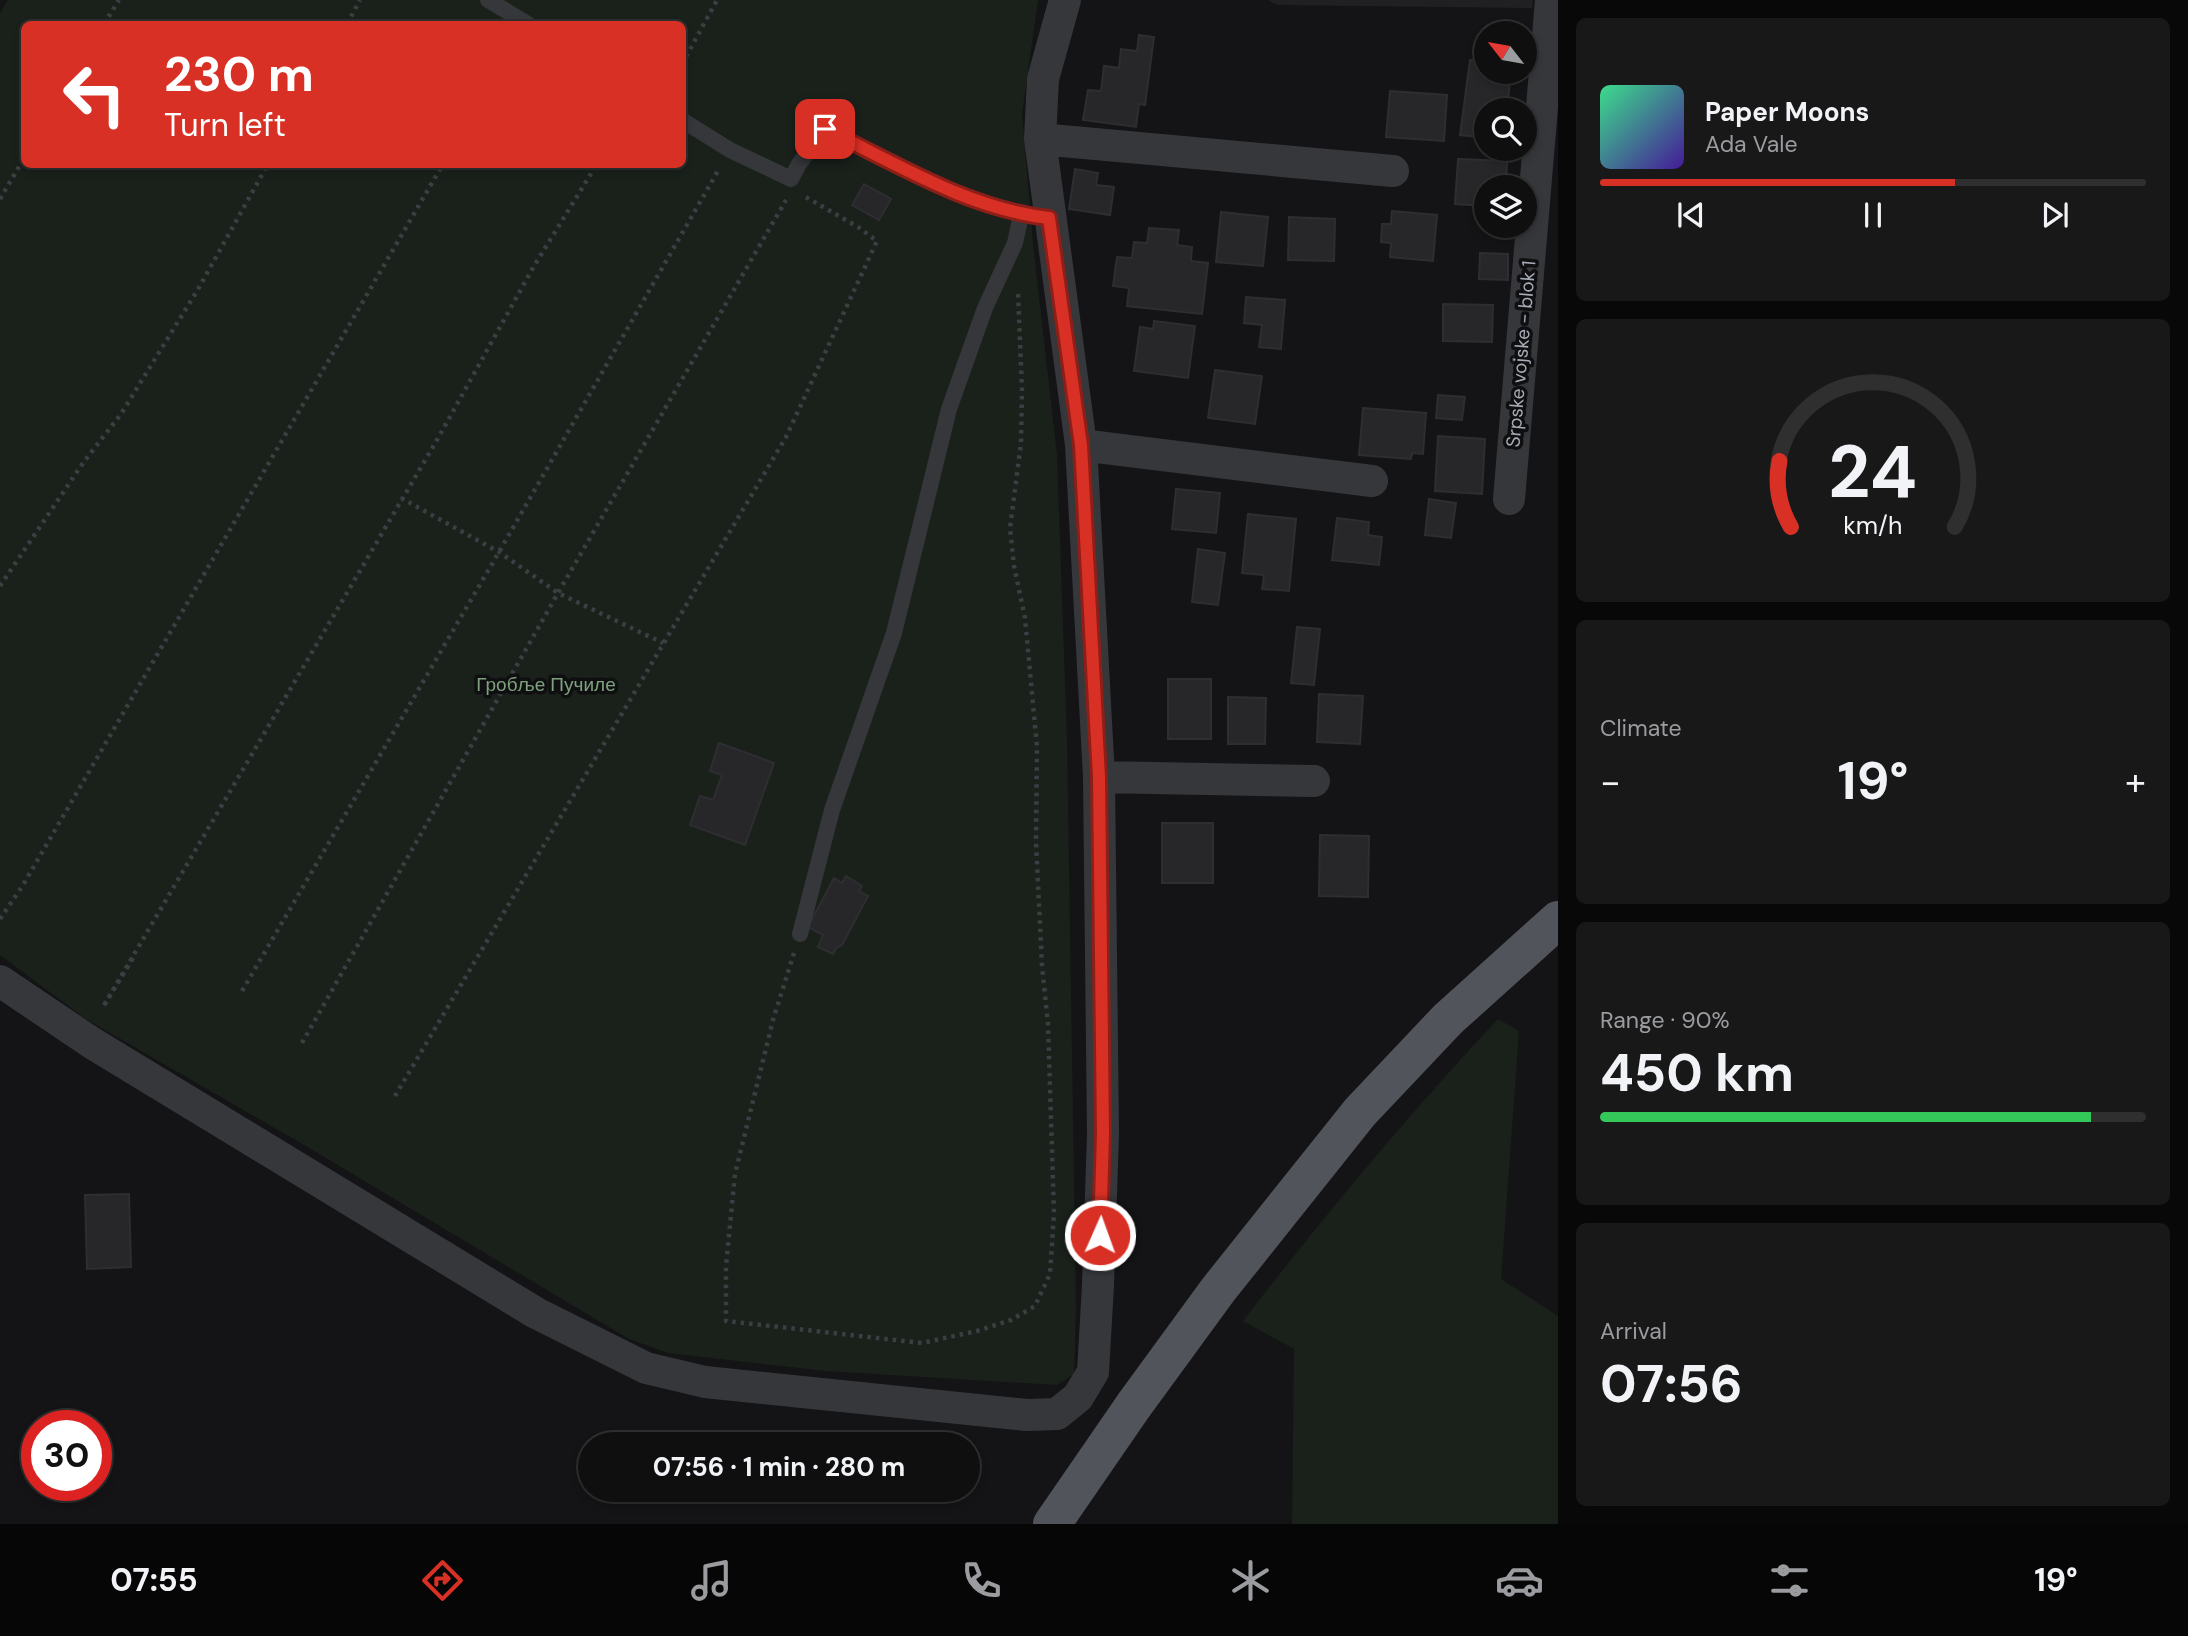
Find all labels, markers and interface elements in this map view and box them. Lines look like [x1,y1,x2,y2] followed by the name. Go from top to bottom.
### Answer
[1474,21,1536,84] north arrow
[1474,21,1537,238] map controls
[164,42,314,106] text: 230 m
[49,49,140,140] icon: left
[1705,95,1869,129] text: Paper Moons
[1474,98,1537,161] button: search
[795,99,855,159] pin
[164,104,286,146] text: Turn left
[806,110,844,148] icon: arrive
[1705,129,1798,159] text: Ada Vale
[1474,175,1537,238] button: layers
[1672,196,1710,234] icon: previous
[1854,196,1892,234] icon: pause
[2036,196,2074,234] icon: next
[1500,260,1542,448] street label: Srpske vojske - blok 1
[1829,425,1917,520] text: 24
[1843,509,1903,542] text: km/h
[476,672,616,697] park label: Гробље Пучиле
[1600,713,1682,743] text: Climate
[1838,747,1908,815] text: 19°
[1600,757,1621,807] text: −
[2125,757,2146,807] text: +
[1600,1005,1730,1035] text: Range · 90%
[1600,1039,1794,1107] text: 450 km
[1063,1198,1137,1272] position arrow
[1600,1316,1667,1346] text: Arrival
[1600,1350,1743,1418] text: 07:56
[21,1410,112,1501] speed limit sign: 30
[653,1450,905,1484] text: 07:56 · 1 min · 280 m
[418,1556,467,1605] icon: directions
[687,1556,736,1605] icon: music
[957,1556,1006,1605] icon: phone
[1226,1556,1275,1605] icon: climate
[1495,1556,1544,1605] icon: car
[1765,1556,1814,1605] icon: filters
[110,1559,198,1601] text: 07:55
[2034,1559,2078,1601] text: 19°

